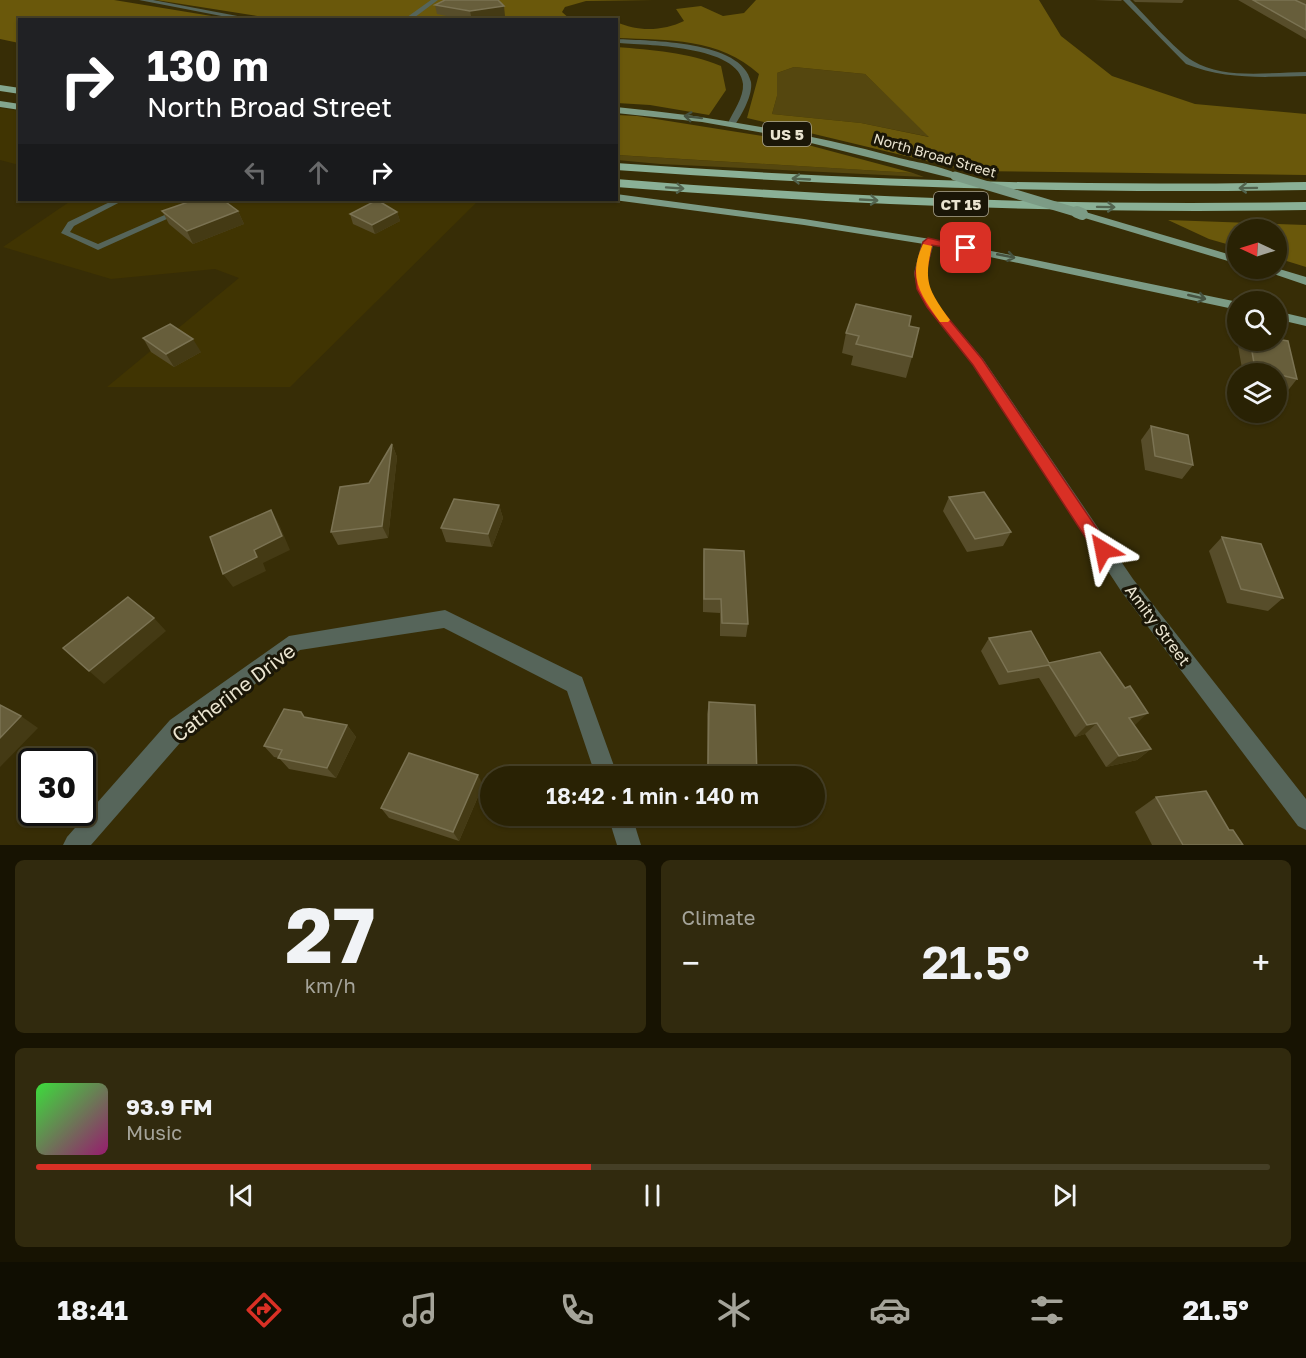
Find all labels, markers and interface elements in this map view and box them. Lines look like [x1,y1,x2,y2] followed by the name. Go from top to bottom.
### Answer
[147,40,269,90] text: 130 m
[48,42,126,120] icon: right
[147,91,392,123] text: North Broad Street
[684,112,704,123] one-way arrow
[763,122,811,146] road number: US 5
[872,129,998,181] street label: North Broad Street
[239,156,272,189] icon: left
[302,156,335,189] icon: ahead
[365,156,398,189] icon: right
[791,173,811,184] one-way arrow
[1238,182,1258,194] one-way arrow
[664,183,684,194] one-way arrow
[934,192,988,216] road number: CT 15
[859,195,879,206] one-way arrow
[1096,201,1116,213] one-way arrow
[1227,219,1287,279] north arrow
[1227,219,1287,423] map controls
[940,222,991,273] pin
[949,231,982,264] icon: arrive
[996,251,1016,262] one-way arrow
[1187,291,1206,303] one-way arrow
[1227,291,1287,351] button: search
[1227,363,1287,423] button: layers
[1071,518,1135,582] position arrow
[1121,581,1195,669] street label: Amity Street
[167,638,299,746] street label: Catherine Drive
[18,748,96,826] speed limit sign: 30
[546,782,759,809] text: 18:42 · 1 min · 140 m
[285,887,375,980] text: 27
[682,905,755,929] text: Climate
[922,935,1030,989] text: 21.5°
[682,943,700,982] text: −
[1252,943,1270,982] text: +
[305,973,356,997] text: km/h
[126,1093,213,1120] text: 93.9 FM
[126,1120,182,1144] text: Music
[225,1179,258,1212] icon: previous
[636,1179,669,1212] icon: pause
[1048,1179,1081,1212] icon: next
[243,1289,285,1331] icon: directions
[399,1289,441,1331] icon: music
[556,1289,598,1331] icon: phone
[713,1289,755,1331] icon: climate
[869,1289,911,1331] icon: car
[1026,1289,1068,1331] icon: filters
[57,1294,128,1326] text: 18:41
[1183,1294,1249,1326] text: 21.5°

